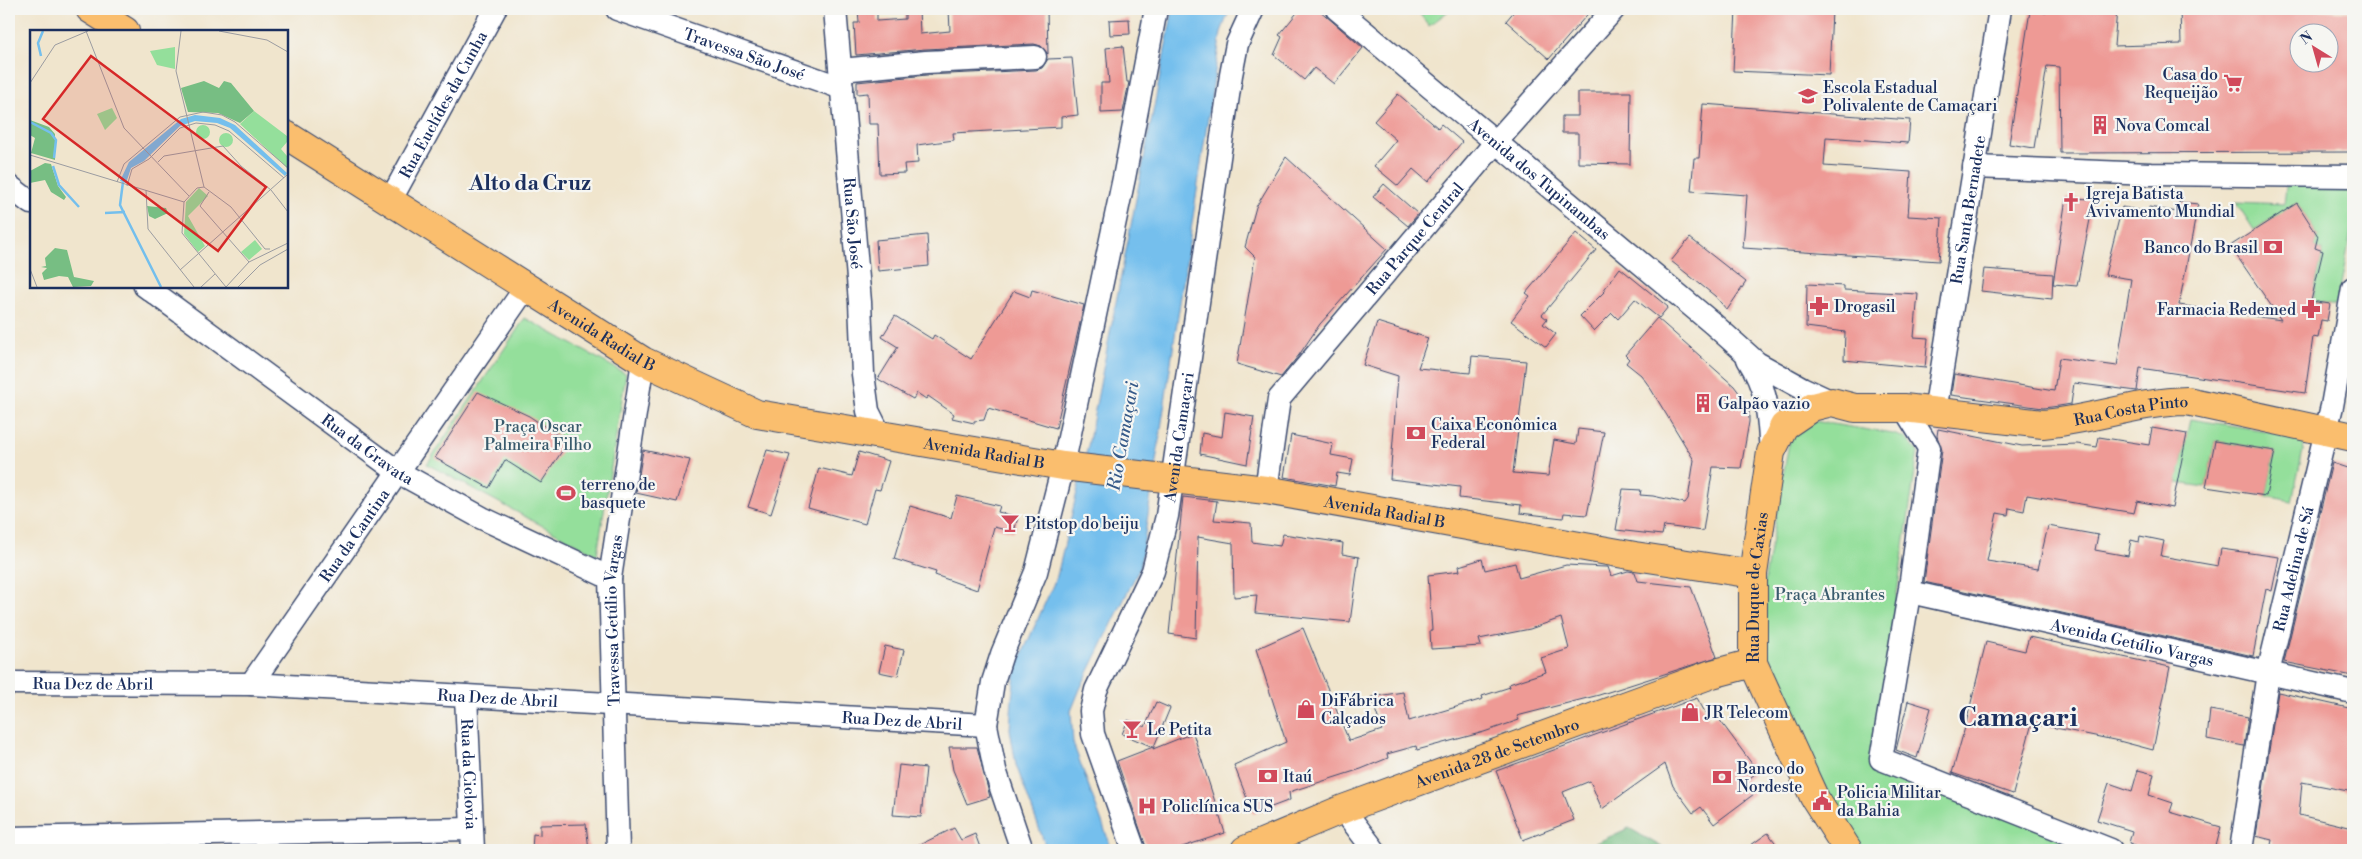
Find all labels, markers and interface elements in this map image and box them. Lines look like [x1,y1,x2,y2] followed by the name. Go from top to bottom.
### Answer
[2290,22,2340,72] north arrow
[681,24,807,85] street label: Travessa São José
[395,27,492,182] street label: Rua Euclídes da Cunha
[2297,28,2317,49] text: N
[30,30,288,288] inset map
[2145,65,2218,103] place label: Casa do Requeijão
[2222,72,2244,94] supermarket icon: Casa do Requeijão
[1823,78,1997,116] place label: Escola Estadual Polivalente de Camaçari
[1797,85,1819,107] school or university icon: Escola Estadual Polivalente de Camaçari
[1463,113,1614,244] street label: Avenida dos Tupinambas
[2089,114,2111,136] building icon: Nova Comcal
[2115,116,2210,136] place label: Nova Comcal
[1947,134,1991,286] street label: Rua Santa Bernadete
[468,171,591,197] district label: Alto da Cruz
[838,177,866,270] street label: Rua São José
[1362,179,1469,299] street label: Rua Parque Central
[2085,184,2235,222] place label: Igreja Batista Avivamento Mundial
[2060,191,2082,213] church icon: Igreja Batista Avivamento Mundial
[2262,236,2284,258] bank icon: Banco do Brasil
[2143,238,2258,258] place label: Banco do Brasil
[543,294,658,376] street label: Avenida Radial B
[1808,295,1830,317] pharmacy icon: Drogasil
[1834,297,1896,317] place label: Drogasil
[2300,298,2322,320] pharmacy icon: Farmacia Redemed
[2157,300,2296,320] place label: Farmacia Redemed
[1160,371,1199,505] street label: Avenida Camaçari
[1102,379,1144,493] water label: Rio Camaçari
[1692,392,1714,414] building icon: Galpão vazio
[2072,392,2189,431] street label: Rua Costa Pinto
[1718,394,1810,414] place label: Galpão vazio
[317,410,417,490] street label: Rua da Gravata
[1431,415,1558,453] place label: Caixa Econômica Federal
[484,417,592,455] park label: Praça Oscar Palmeira Filho
[1405,422,1427,444] bank icon: Caixa Econômica Federal
[921,433,1046,474] street label: Avenida Radial B
[581,475,656,513] place label: terreno de basquete
[555,482,577,504] sports icon: terreno de basquete
[316,484,395,586] street label: Rua da Cantina
[1322,491,1447,533] street label: Avenida Radial B
[2269,504,2319,634] street label: Rua Adelina de Sá
[1744,511,1773,663] street label: Rua Duque de Caxias
[999,512,1021,534] bar icon: Pitstop do beiju
[1025,514,1139,534] place label: Pitstop do beiju
[600,533,627,706] street label: Travessa Getúlio Vargas
[1775,585,1885,605] park label: Praça Abrantes
[2048,615,2216,671] street label: Avenida Getúlio Vargas
[33,674,154,695] street label: Rua Dez de Abril
[437,685,559,712] street label: Rua Dez de Abril
[1321,691,1395,729] place label: DiFábrica Calçados
[1295,698,1317,720] shop icon: DiFábrica Calçados
[1679,701,1701,723] shop icon: JR Telecom
[1958,702,2078,734] district label: Camaçari
[1704,703,1789,723] place label: JR Telecom
[841,708,963,735] street label: Rua Dez de Abril
[1411,714,1582,793] street label: Avenida 28 de Setembro
[456,718,481,831] street label: Rua da Ciclovia
[1121,718,1143,740] bar icon: Le Petita
[1147,720,1213,740] place label: Le Petita
[1736,759,1804,797] place label: Banco do Nordeste
[1257,765,1279,787] bank icon: Itaú
[1711,766,1733,788] bank icon: Banco do Nordeste
[1283,767,1312,787] place label: Itaú
[1837,783,1941,821] place label: Policia Militar da Bahia
[1811,790,1833,812] public building icon: Policia Militar da Bahia
[1136,795,1158,817] hospital icon: Policlínica SUS
[1162,797,1273,817] place label: Policlínica SUS

